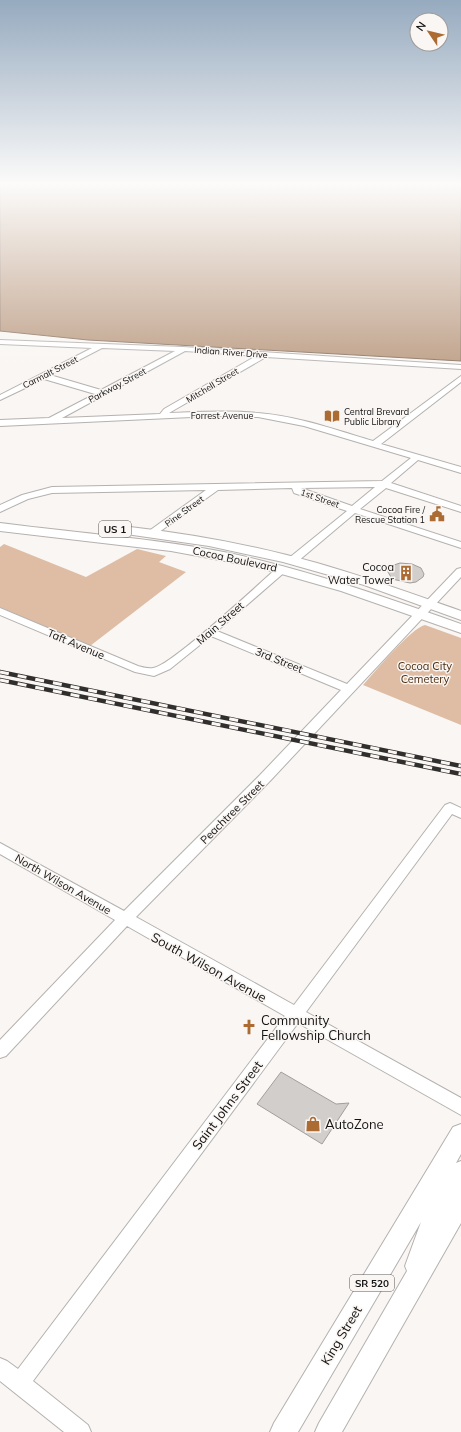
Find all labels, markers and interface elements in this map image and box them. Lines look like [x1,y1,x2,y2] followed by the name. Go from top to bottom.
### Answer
[409,12,449,52] north arrow
[413,19,429,34] text: N
[194,344,268,360] street label: Indian River Drive
[21,353,79,391] street label: Carmalt Street
[86,365,148,406] street label: Parkway Street
[184,365,240,405] street label: Mitchell Street
[344,406,409,428] place label: Central Brevard Public Library
[323,407,341,425] library icon: Central Brevard Public Library
[191,410,253,421] street label: Forrest Avenue
[299,486,341,510] street label: 1st Street
[162,493,206,529] street label: Pine Street
[355,504,425,525] place label: Cocoa Fire / Rescue Station 1
[428,505,446,523] public building icon: Cocoa Fire / Rescue Station 1
[99,521,131,537] road number: US 1
[191,543,279,575] street label: Cocoa Boulevard
[328,560,394,587] place label: Cocoa Water Tower
[397,564,415,582] building icon: Cocoa Water Tower
[193,598,247,647] street label: Main Street
[45,626,107,662] street label: Taft Avenue
[253,644,305,676] street label: 3rd Street
[398,659,452,686] park label: Cocoa City Cemetery
[197,777,267,847] street label: Peachtree Street
[12,851,114,917] street label: North Wilson Avenue
[149,929,269,1005] street label: South Wilson Avenue
[261,1012,371,1043] place label: Community Fellowship Church
[240,1018,258,1036] church icon: Community Fellowship Church
[188,1057,266,1153] street label: Saint Johns Street
[304,1115,322,1133] shop icon: AutoZone
[325,1116,384,1132] place label: AutoZone
[350,1275,394,1291] road number: SR 520
[317,1302,365,1367] street label: King Street

